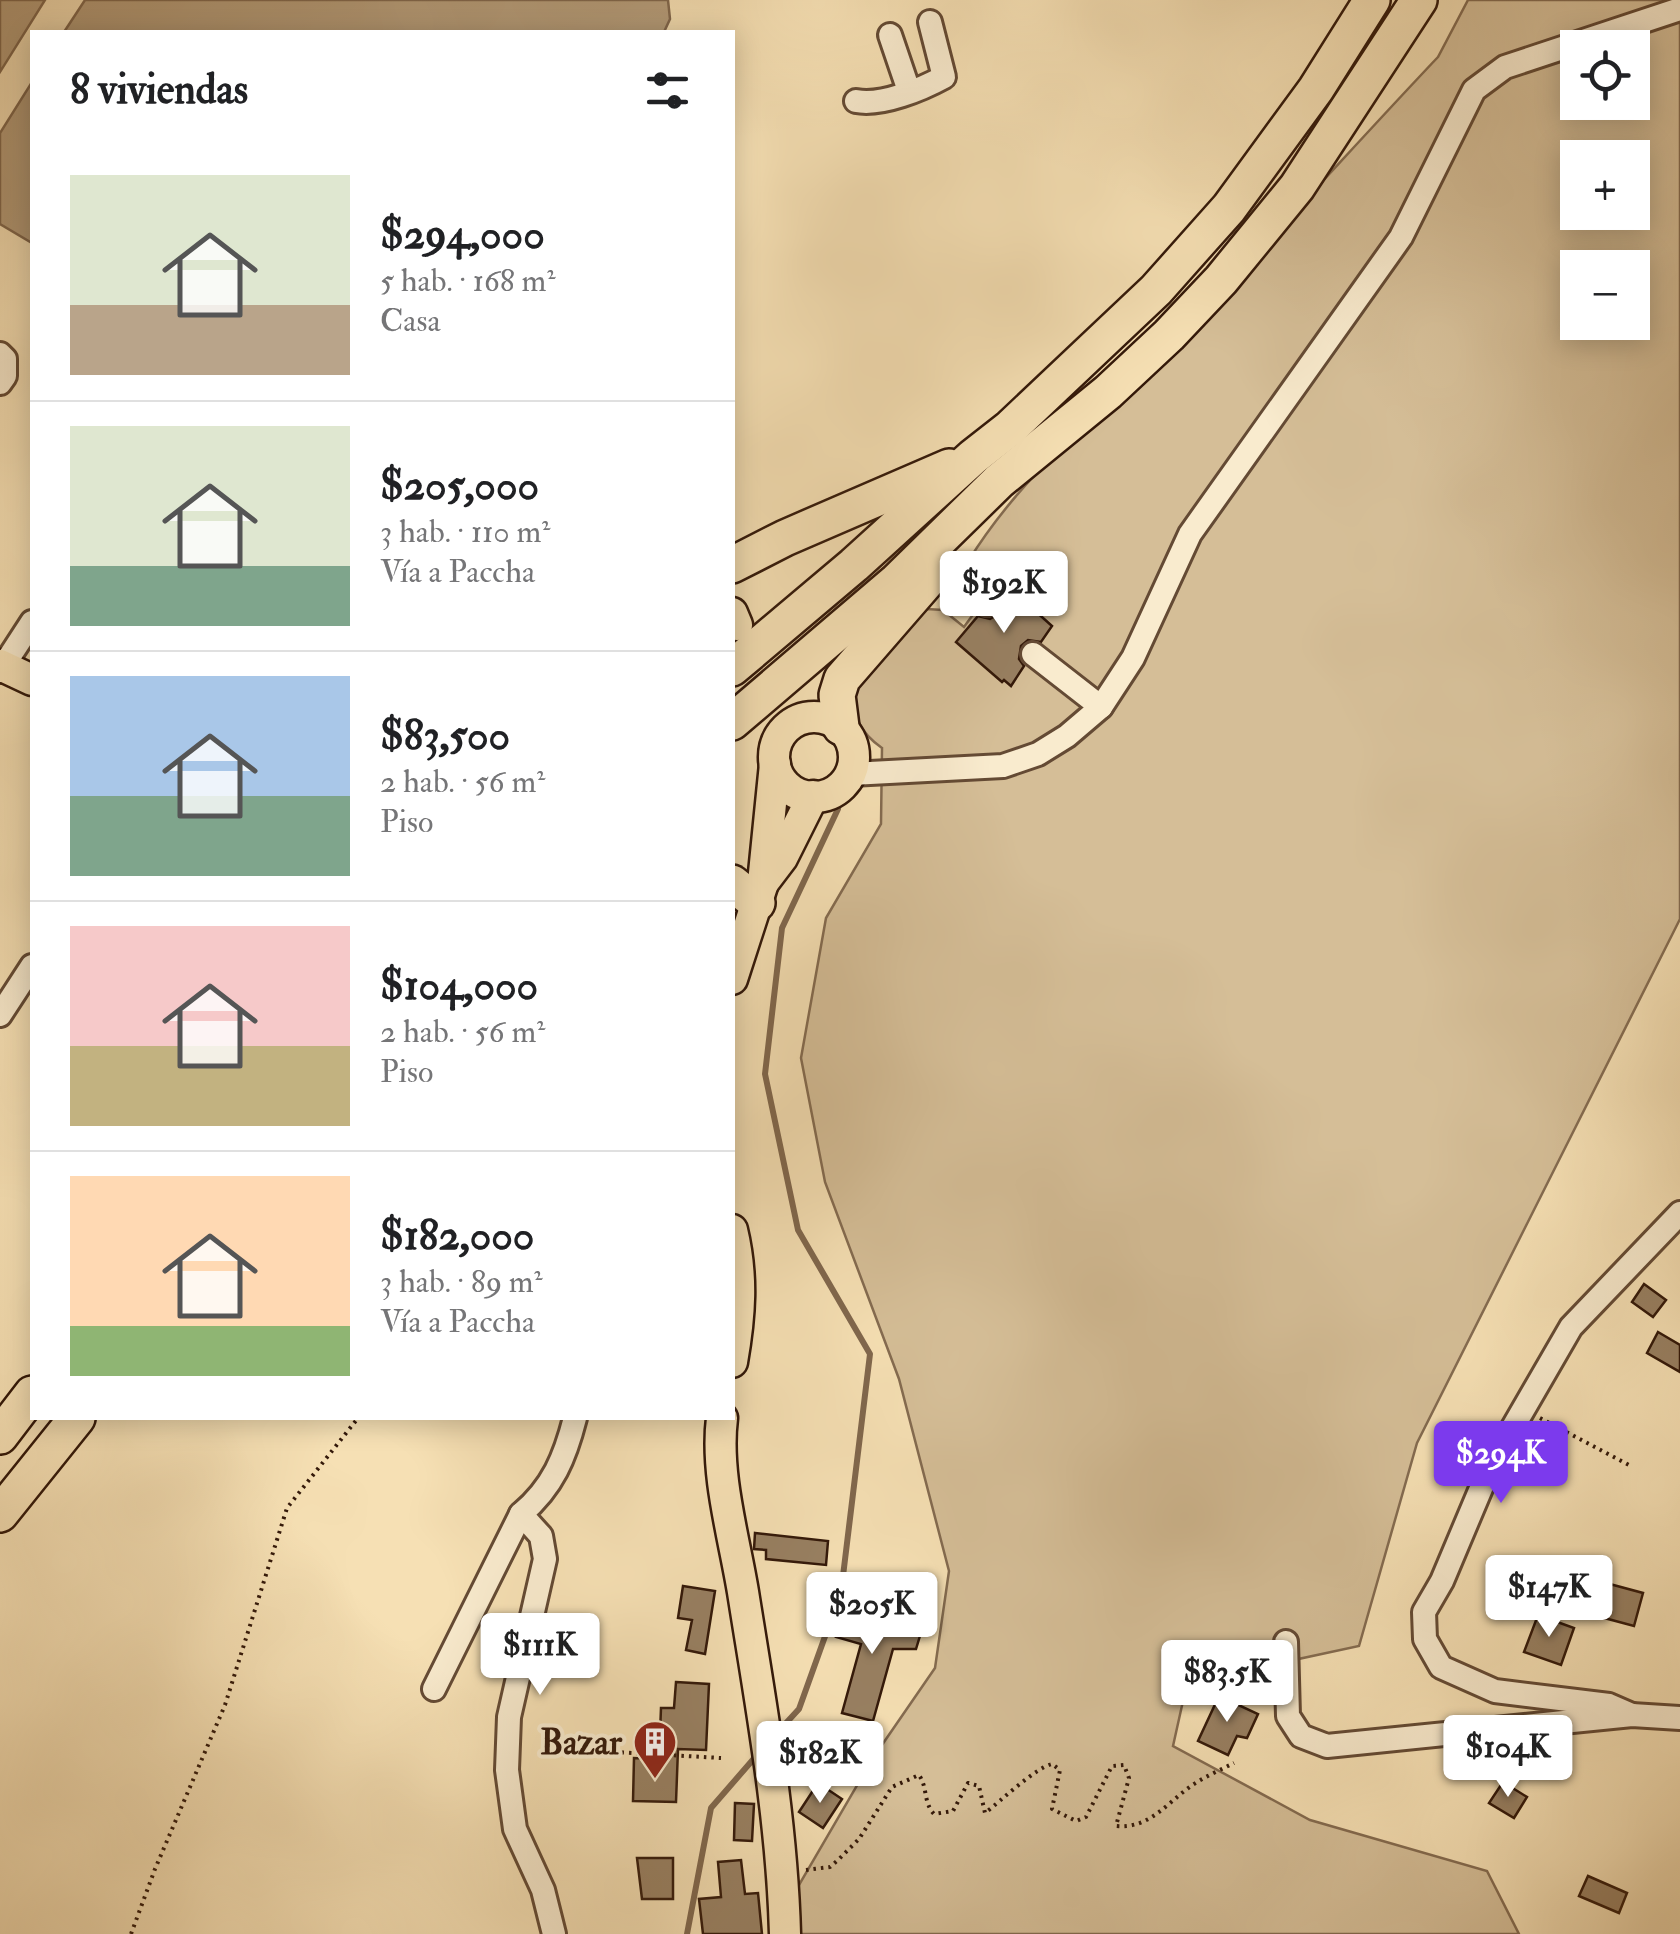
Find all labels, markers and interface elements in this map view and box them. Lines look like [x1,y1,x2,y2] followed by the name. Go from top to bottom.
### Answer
[1560,30,1650,340] map controls
[1560,30,1650,120] button: locate
[640,63,695,118] icon: filters
[70,64,248,116] text: 8 viviendas
[1560,140,1650,230] button: +
[380,209,545,261] text: $294,000
[150,215,270,335] icon: home
[1560,250,1650,340] button: −
[380,261,555,301] text: 5 hab. · 168 m²
[380,301,441,341] text: Casa
[380,460,539,512] text: $205,000
[150,466,270,586] icon: home
[380,512,550,552] text: 3 hab. · 110 m²
[934,551,1074,636] pin: $192K
[380,552,535,592] text: Vía a Paccha
[962,563,1046,603] text: $192K
[380,710,510,762] text: $83,500
[150,716,270,836] icon: home
[380,762,545,802] text: 2 hab. · 56 m²
[380,802,433,842] text: Piso
[380,960,538,1012] text: $104,000
[150,966,270,1086] icon: home
[380,1012,545,1052] text: 2 hab. · 56 m²
[380,1052,433,1092] text: Piso
[380,1210,534,1262] text: $182,000
[150,1216,270,1336] icon: home
[380,1262,543,1302] text: 3 hab. · 89 m²
[380,1302,535,1342] text: Vía a Paccha
[1431,1421,1571,1506] pin: $294K
[1456,1433,1546,1473] text: $294K
[1479,1555,1619,1640] pin: $147K
[1507,1567,1591,1607] text: $147K
[802,1572,942,1657] pin: $205K
[828,1584,916,1624] text: $205K
[470,1613,610,1698] pin: $111K
[503,1625,577,1665] text: $111K
[1146,1640,1308,1725] pin: $83.5K
[1183,1652,1271,1692] text: $83.5K
[1438,1715,1578,1800] pin: $104K
[632,1719,678,1780] building icon: Bazar
[540,1721,623,1765] place label: Bazar
[750,1721,890,1806] pin: $182K
[1465,1727,1551,1767] text: $104K
[778,1733,862,1773] text: $182K

